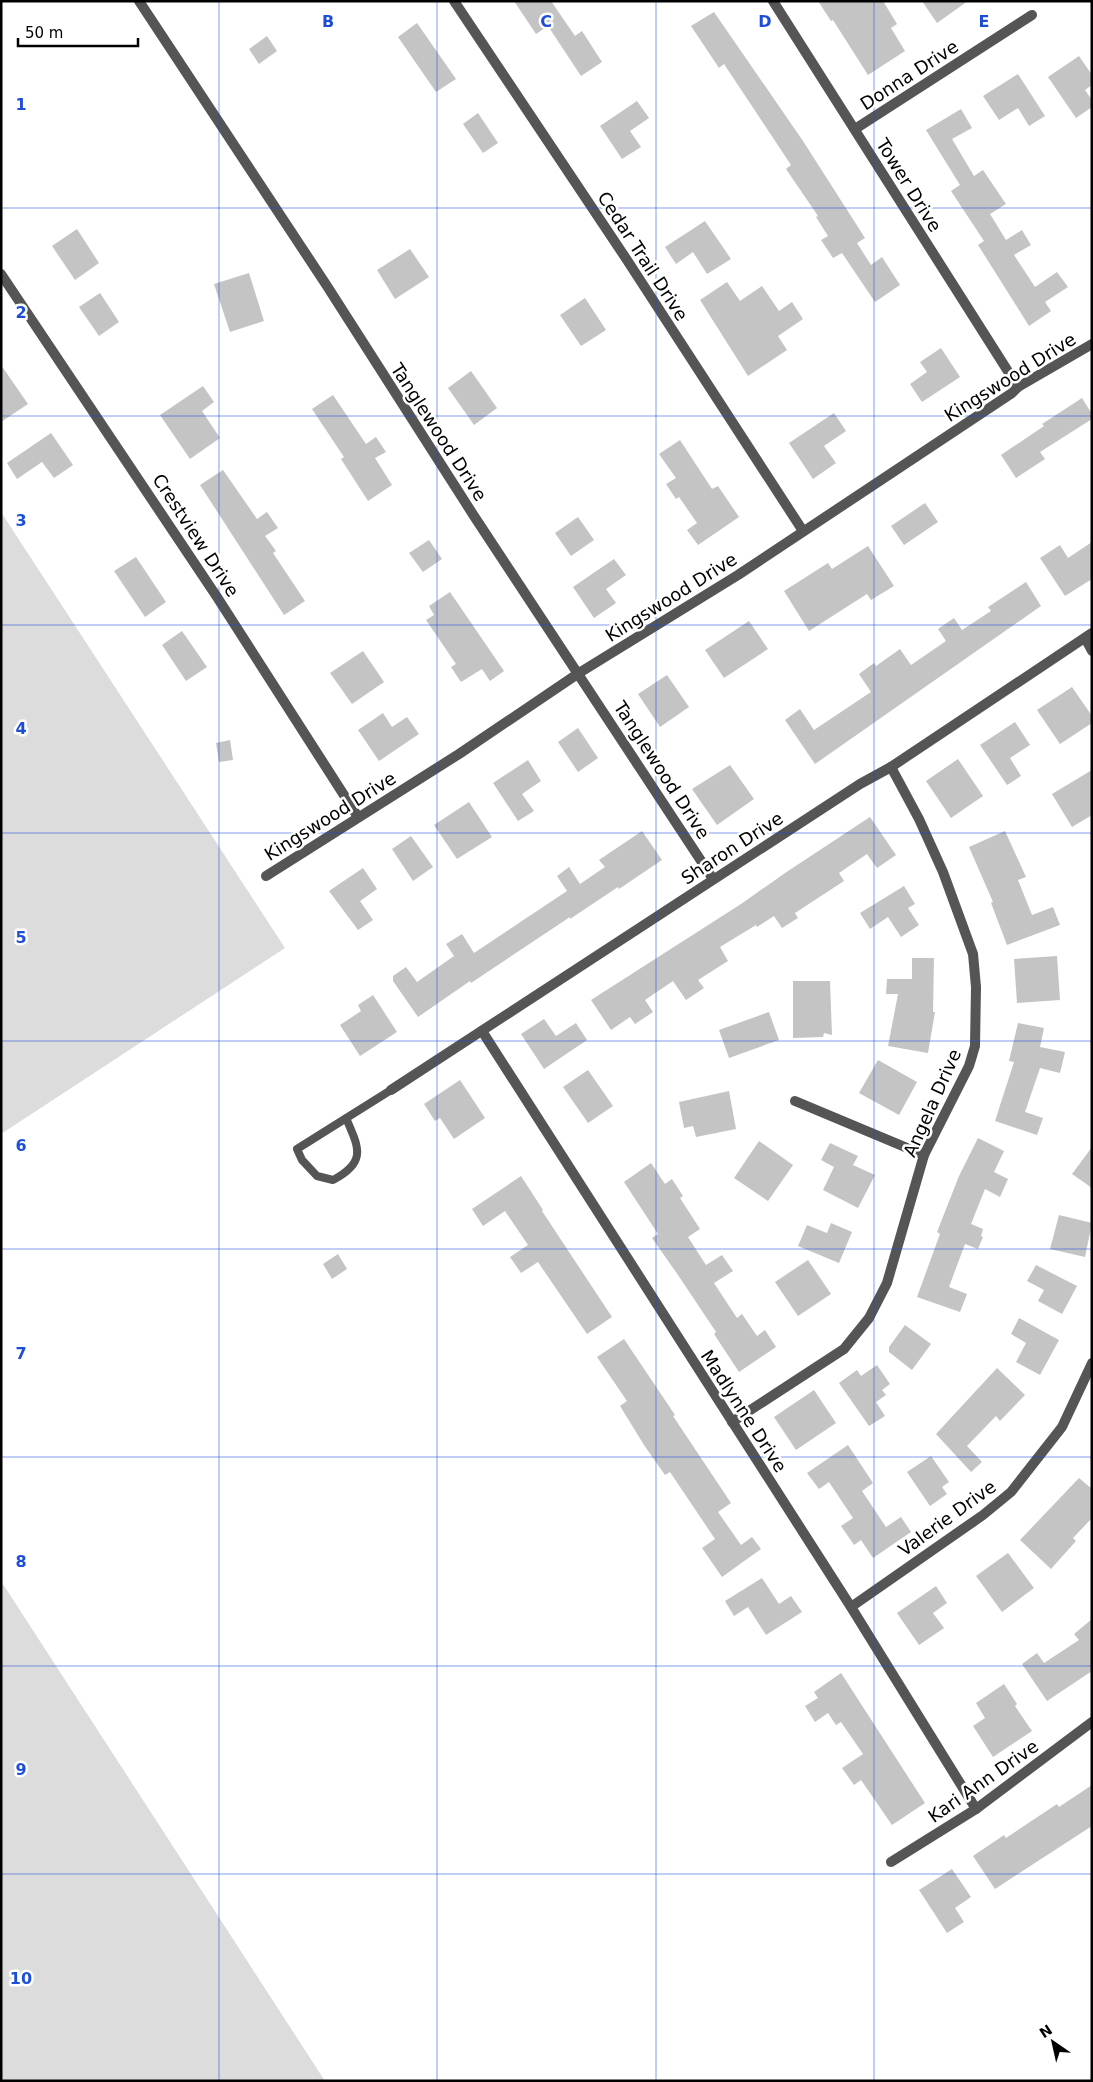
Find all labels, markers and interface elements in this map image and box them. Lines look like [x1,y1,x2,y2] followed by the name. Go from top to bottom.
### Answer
[322,12,334,31] text: B
[540,12,552,31] text: C
[758,12,772,31] text: D
[979,12,989,31] text: E
[18,15,138,47] scale bar
[25,24,63,42] text: 50 m
[856,36,962,114] street label: Donna Drive
[15,95,27,114] text: 1
[872,134,946,235] street label: Tower Drive
[593,187,693,325] street label: Cedar Trail Drive
[15,303,27,322] text: 2
[940,328,1080,426] street label: Kingswood Drive
[386,358,491,505] street label: Tanglewood Drive
[148,470,244,600] street label: Crestview Drive
[15,511,27,530] text: 3
[601,548,741,646] street label: Kingswood Drive
[609,696,714,843] street label: Tanglewood Drive
[15,719,27,738] text: 4
[260,767,400,865] street label: Kingswood Drive
[677,807,787,889] street label: Sharon Drive
[15,928,27,947] text: 5
[899,1046,965,1160] street label: Angela Drive
[15,1136,27,1155] text: 6
[15,1344,27,1363] text: 7
[697,1346,791,1476] street label: Madlynne Drive
[894,1476,1000,1560] street label: Valerie Drive
[15,1552,27,1571] text: 8
[924,1735,1042,1827] street label: Kari Ann Drive
[15,1760,27,1779] text: 9
[10,1969,32,1988] text: 10
[1028,2017,1078,2067] north arrow
[1036,2021,1055,2041] text: N

